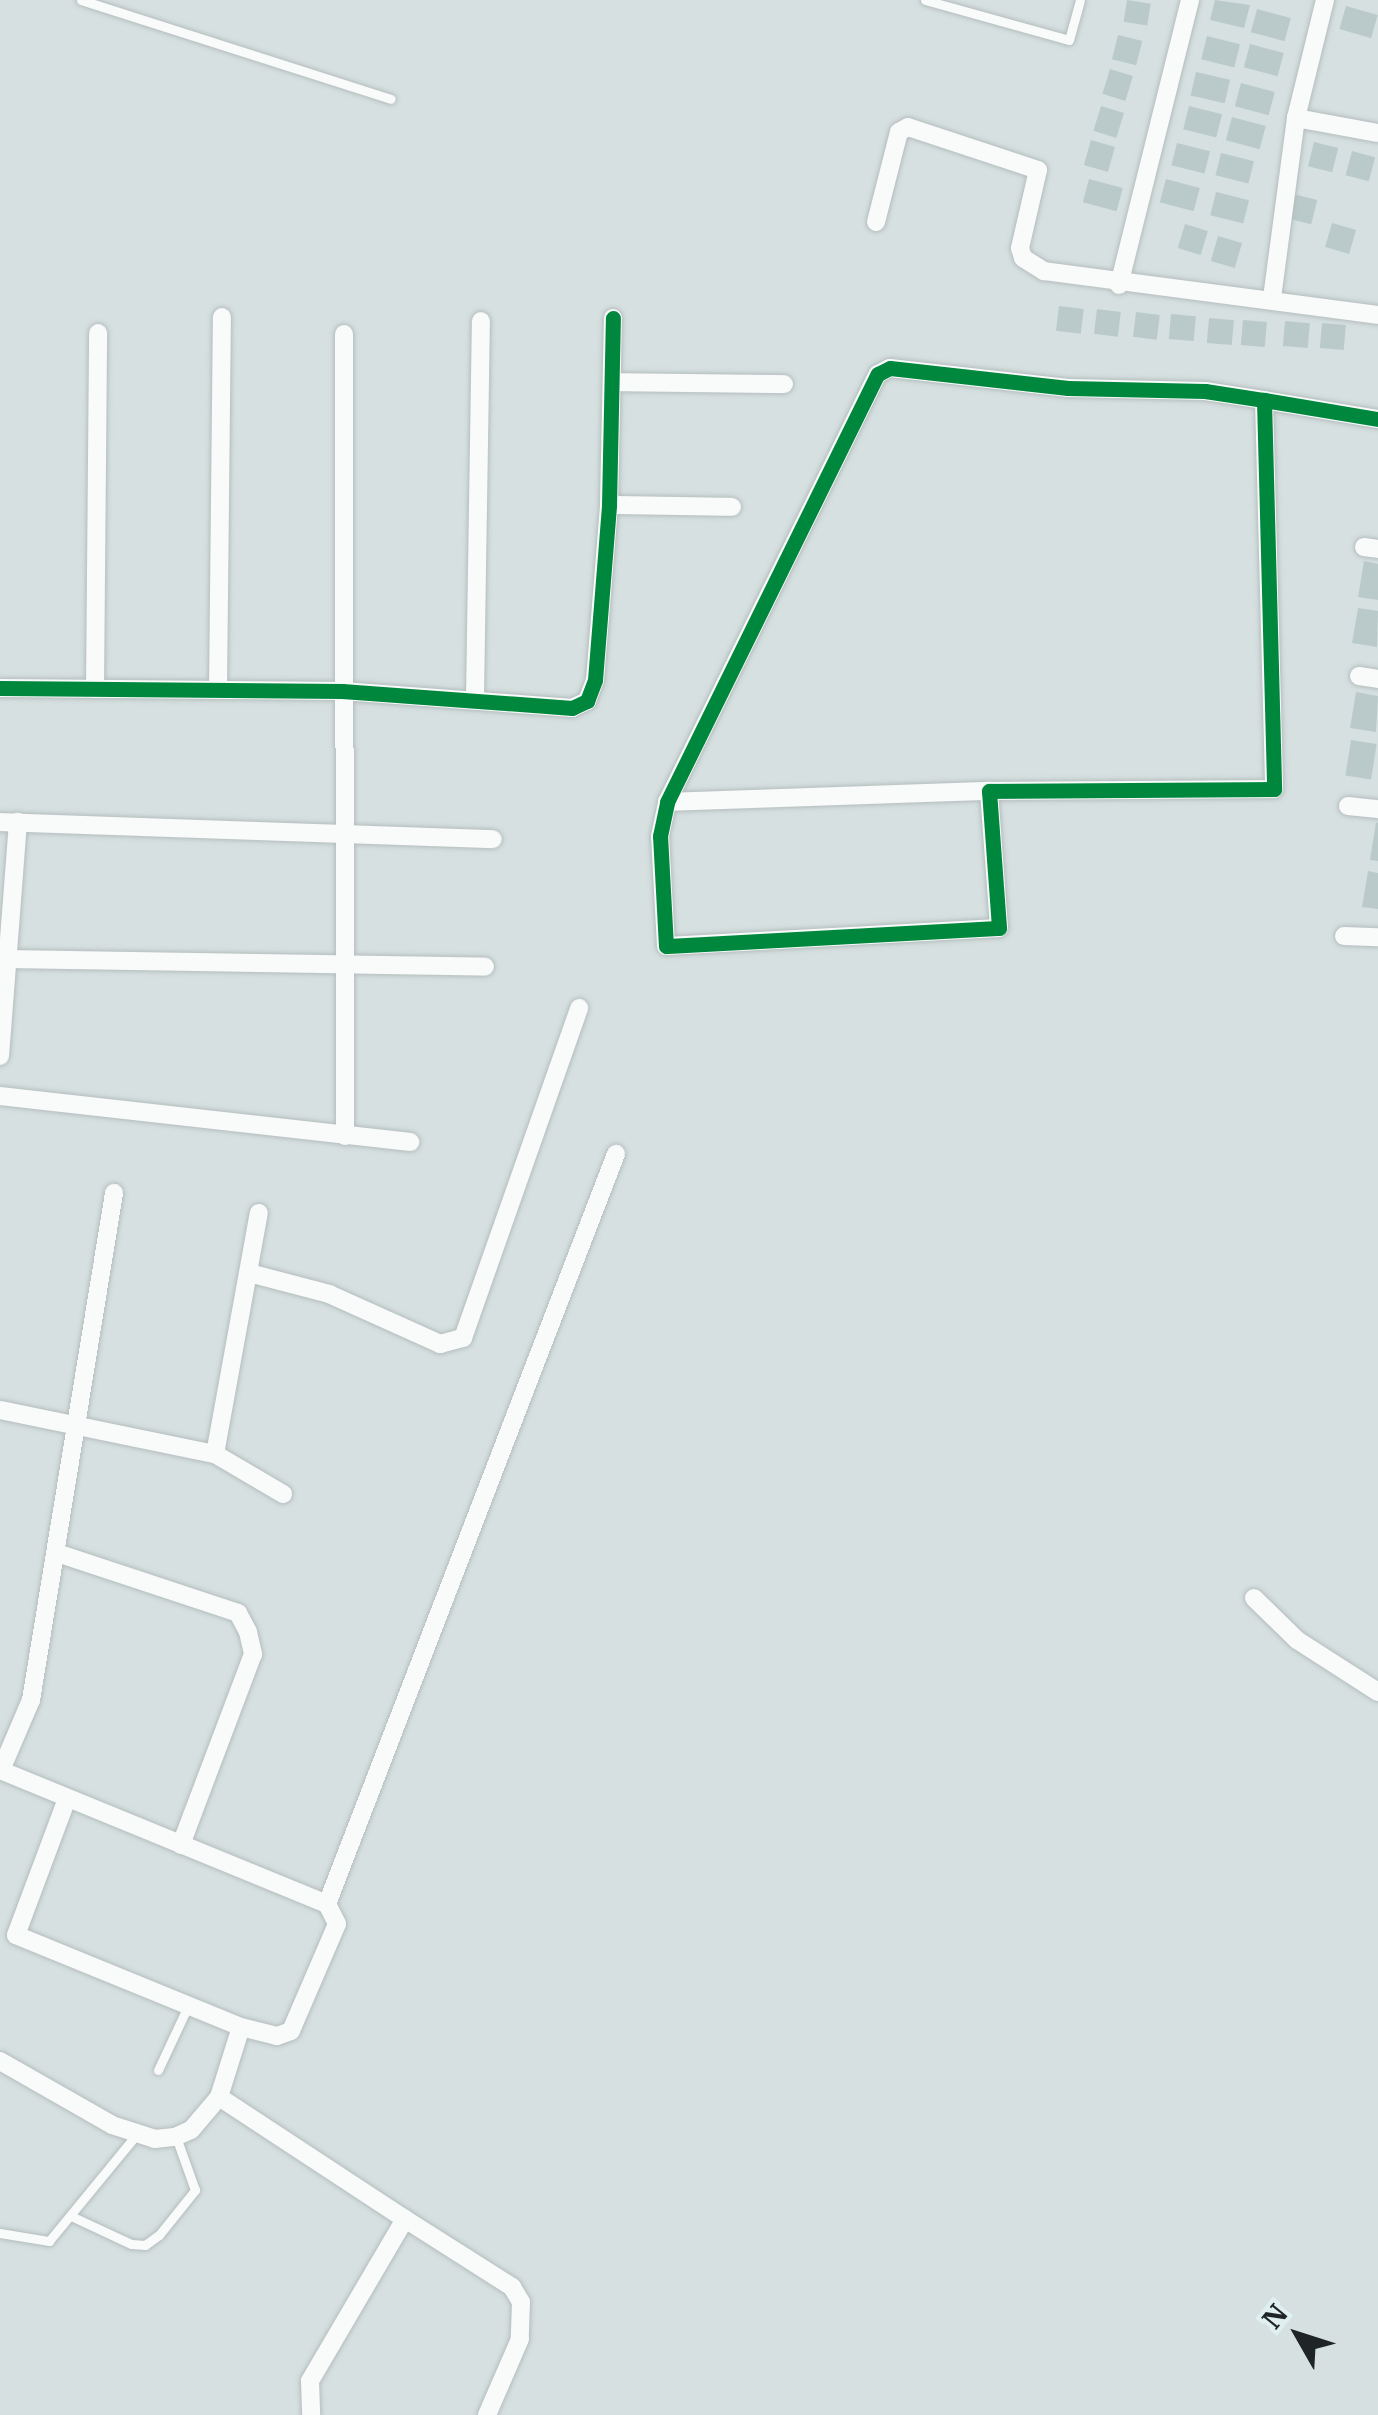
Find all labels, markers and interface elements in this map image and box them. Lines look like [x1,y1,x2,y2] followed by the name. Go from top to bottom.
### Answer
[1248,2285,1348,2385] north arrow
[1253,2296,1296,2336] text: N

